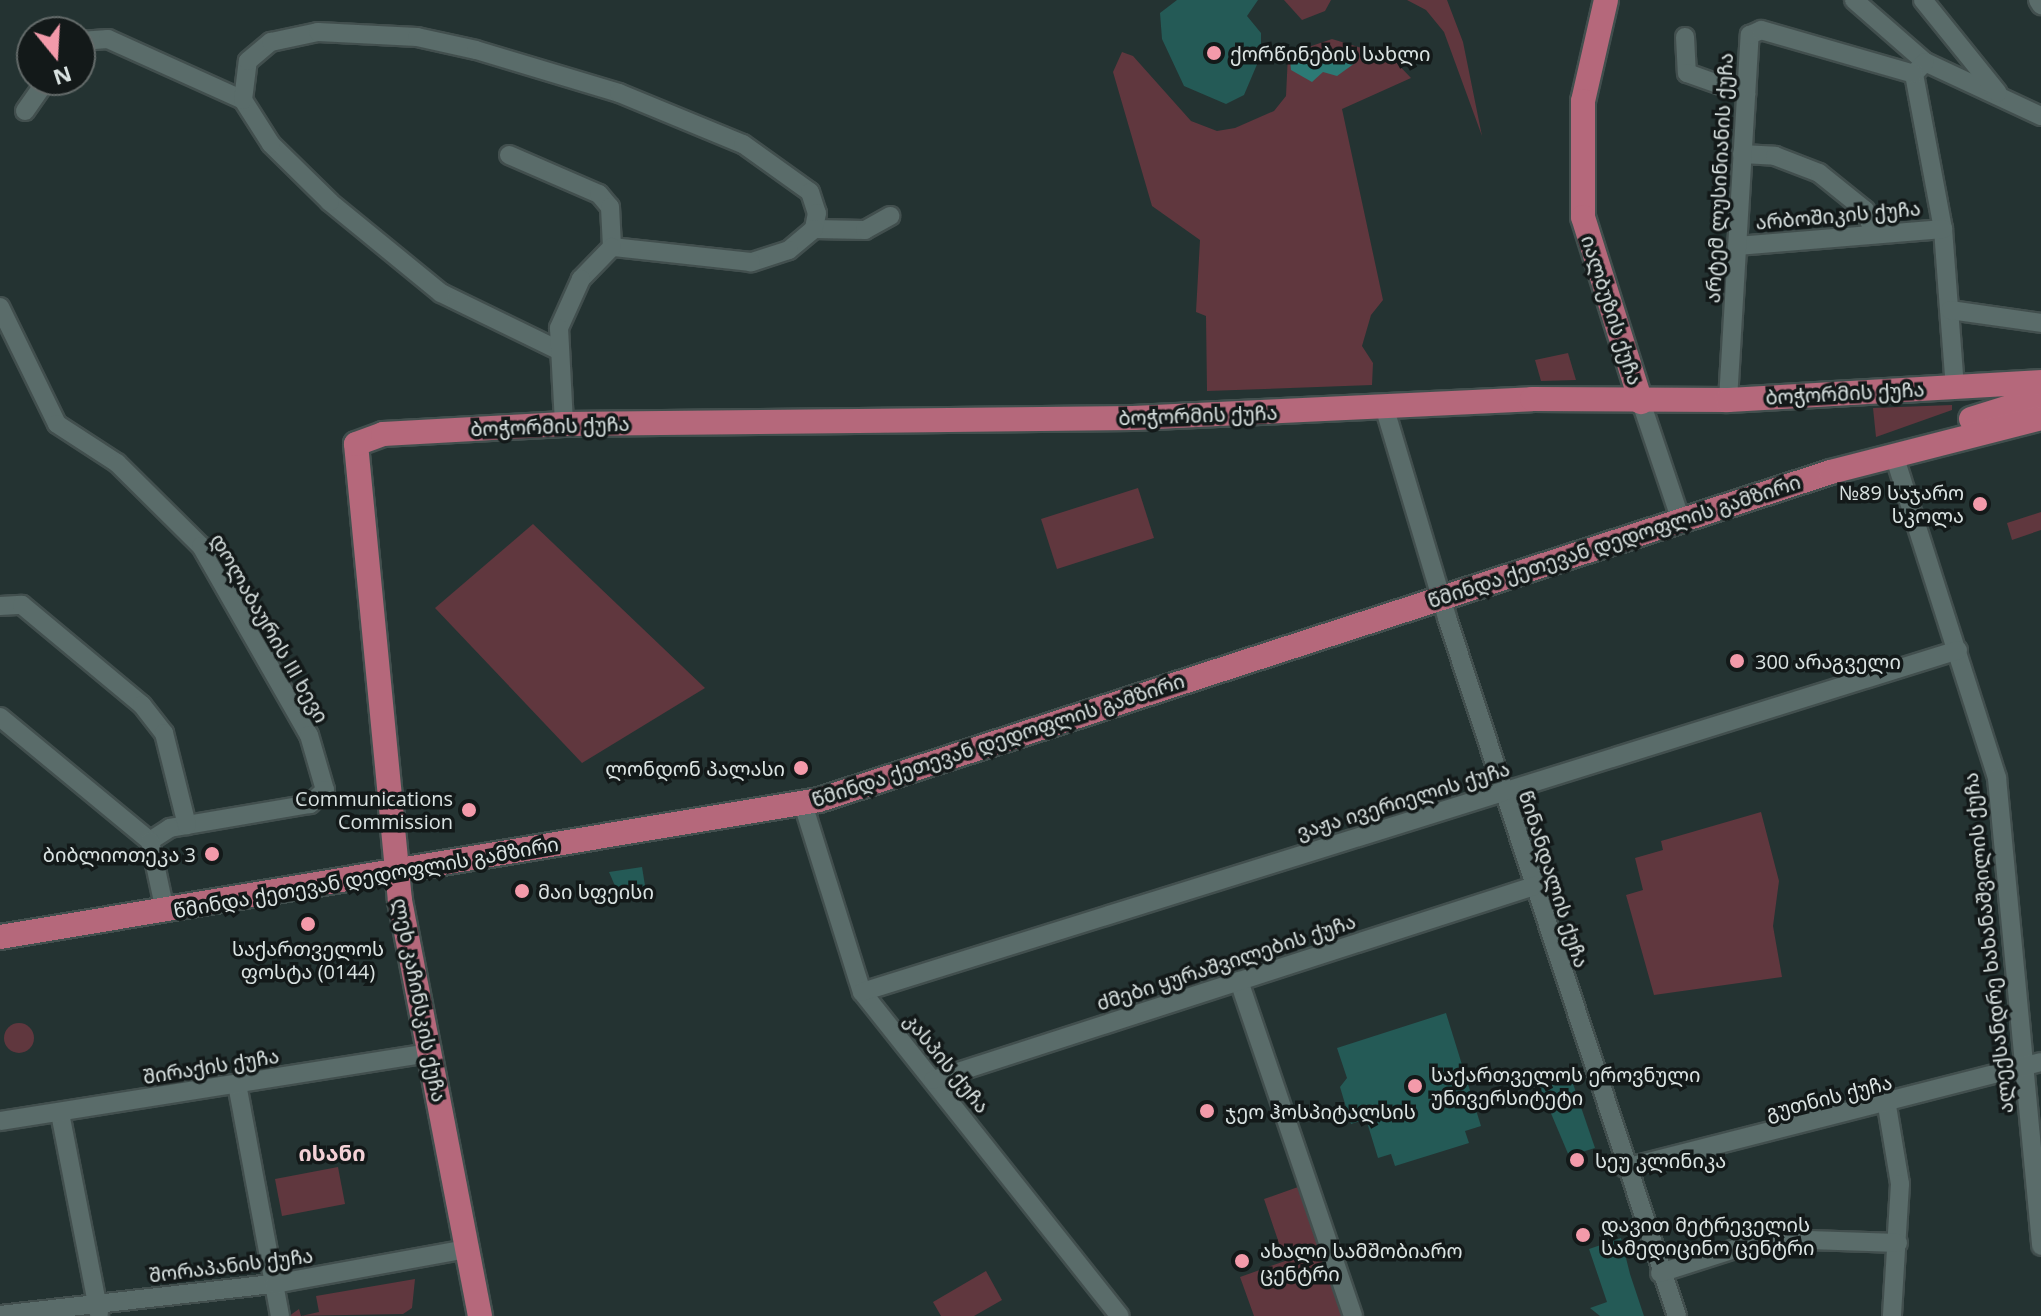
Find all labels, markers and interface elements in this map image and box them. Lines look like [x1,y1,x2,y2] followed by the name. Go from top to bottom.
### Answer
[16,16,96,96] north arrow
[1230,41,1430,65] place label: ქორწინების სახლი
[1205,44,1223,62] marker: ქორწინების სახლი
[1700,52,1738,304] street label: არტემ ლუსინიანის ქუჩა
[50,60,76,94] text: N
[1754,196,1922,234] street label: არბოშიკის ქუჩა
[1576,232,1648,388] street label: იალბუზის ქუჩა
[1765,377,1925,409] street label: ბოჭორმის ქუჩა
[1118,400,1278,430] street label: ბოჭორმის ქუჩა
[470,411,630,441] street label: ბოჭორმის ქუჩა
[1425,469,1803,613] street label: წმინდა ქეთევან დედოფლის გამზირი
[1839,480,1964,527] place label: №89 საჯარო სკოლა
[1971,495,1989,513] marker: №89 საჯარო სკოლა
[206,529,334,727] street label: დოლაბაურის III ხევი
[1755,649,1901,673] place label: 300 არაგველი
[1726,650,1748,672] marker: 300 არაგველი
[809,668,1187,812] street label: წმინდა ქეთევან დედოფლის გამზირი
[605,756,785,780] place label: ლონდონ პალასი
[1293,756,1513,844] street label: ვაჟა ივერიელის ქუჩა
[792,759,810,777] marker: ლონდონ პალასი
[1958,771,2018,1115] street label: ალექსანდრე ხახანაშვილის ქუჩა
[295,786,453,833] place label: Communications Commission
[1514,787,1594,971] street label: წინანდალის ქუჩა
[460,801,478,819] marker: Communications Commission
[172,831,560,923] street label: წმინდა ქეთევან დედოფლის გამზირი
[43,842,196,866] place label: ბიბლიოთეკა 3
[203,845,221,863] marker: ბიბლიოთეკა 3
[538,879,654,903] place label: მაი სფეისი
[513,882,531,900] marker: მაი სფეისი
[388,896,452,1104] street label: ლეხ კაჩინსკის ქუჩა
[1093,909,1359,1015] street label: ძმები ყურაშვილების ქუჩა
[299,915,317,933] marker: საქართველოს ფოსტა (0144)
[232,936,384,983] place label: საქართველოს ფოსტა (0144)
[899,1008,995,1118] street label: კასპის ქუჩა
[141,1043,281,1089] street label: შირაქის ქუჩა
[1431,1062,1701,1109] place label: საქართველოს ეროვნული უნივერსიტეტი
[1763,1070,1895,1124] street label: გუთნის ქუჩა
[1406,1077,1424,1095] marker: საქართველოს ეროვნული უნივერსიტეტი
[1225,1099,1416,1123] place label: ჯეო ჰოსპიტალსის
[1196,1100,1218,1122] marker: ჯეო ჰოსპიტალსის
[298,1140,366,1166] district label: ისანი
[1595,1148,1726,1172] place label: სეუ კლინიკა
[1566,1149,1588,1171] marker: სეუ კლინიკა
[1601,1212,1815,1259] place label: დავით მეტრეველის სამედიცინო ცენტრი
[1572,1224,1594,1246] marker: დავით მეტრეველის სამედიცინო ცენტრი
[1260,1238,1463,1285] place label: ახალი სამშობიარო ცენტრი
[148,1243,314,1287] street label: შორაპანის ქუჩა
[1231,1250,1253,1272] marker: ახალი სამშობიარო ცენტრი

